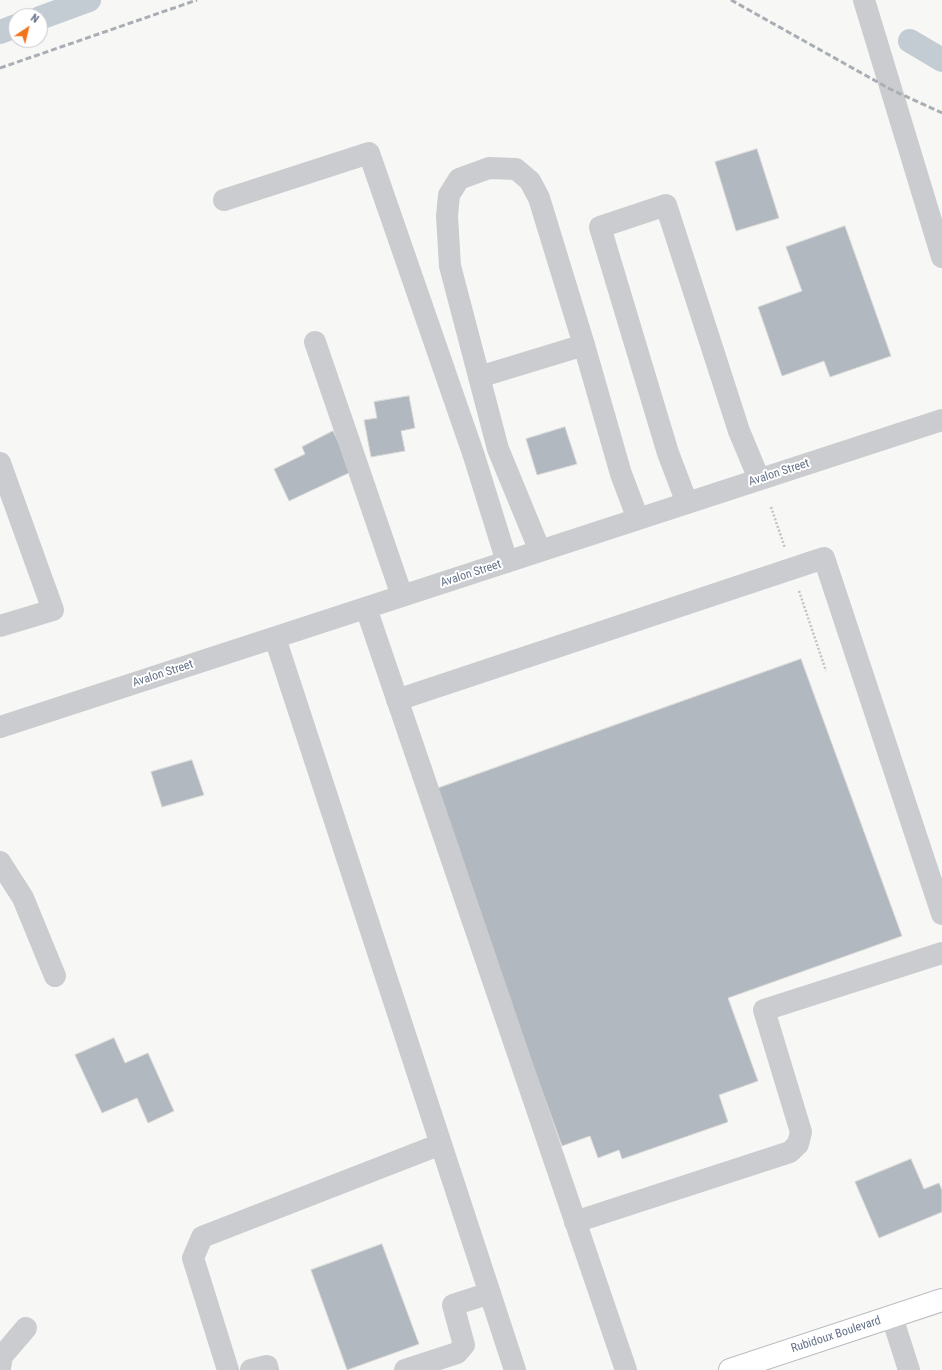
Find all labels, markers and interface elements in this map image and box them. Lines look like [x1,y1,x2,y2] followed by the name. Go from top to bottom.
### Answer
[8,8,48,48] north arrow
[28,11,41,26] text: N
[747,456,811,490] street label: Avalon Street
[439,557,503,591] street label: Avalon Street
[131,657,195,691] street label: Avalon Street
[789,1314,883,1356] street label: Rubidoux Boulevard

